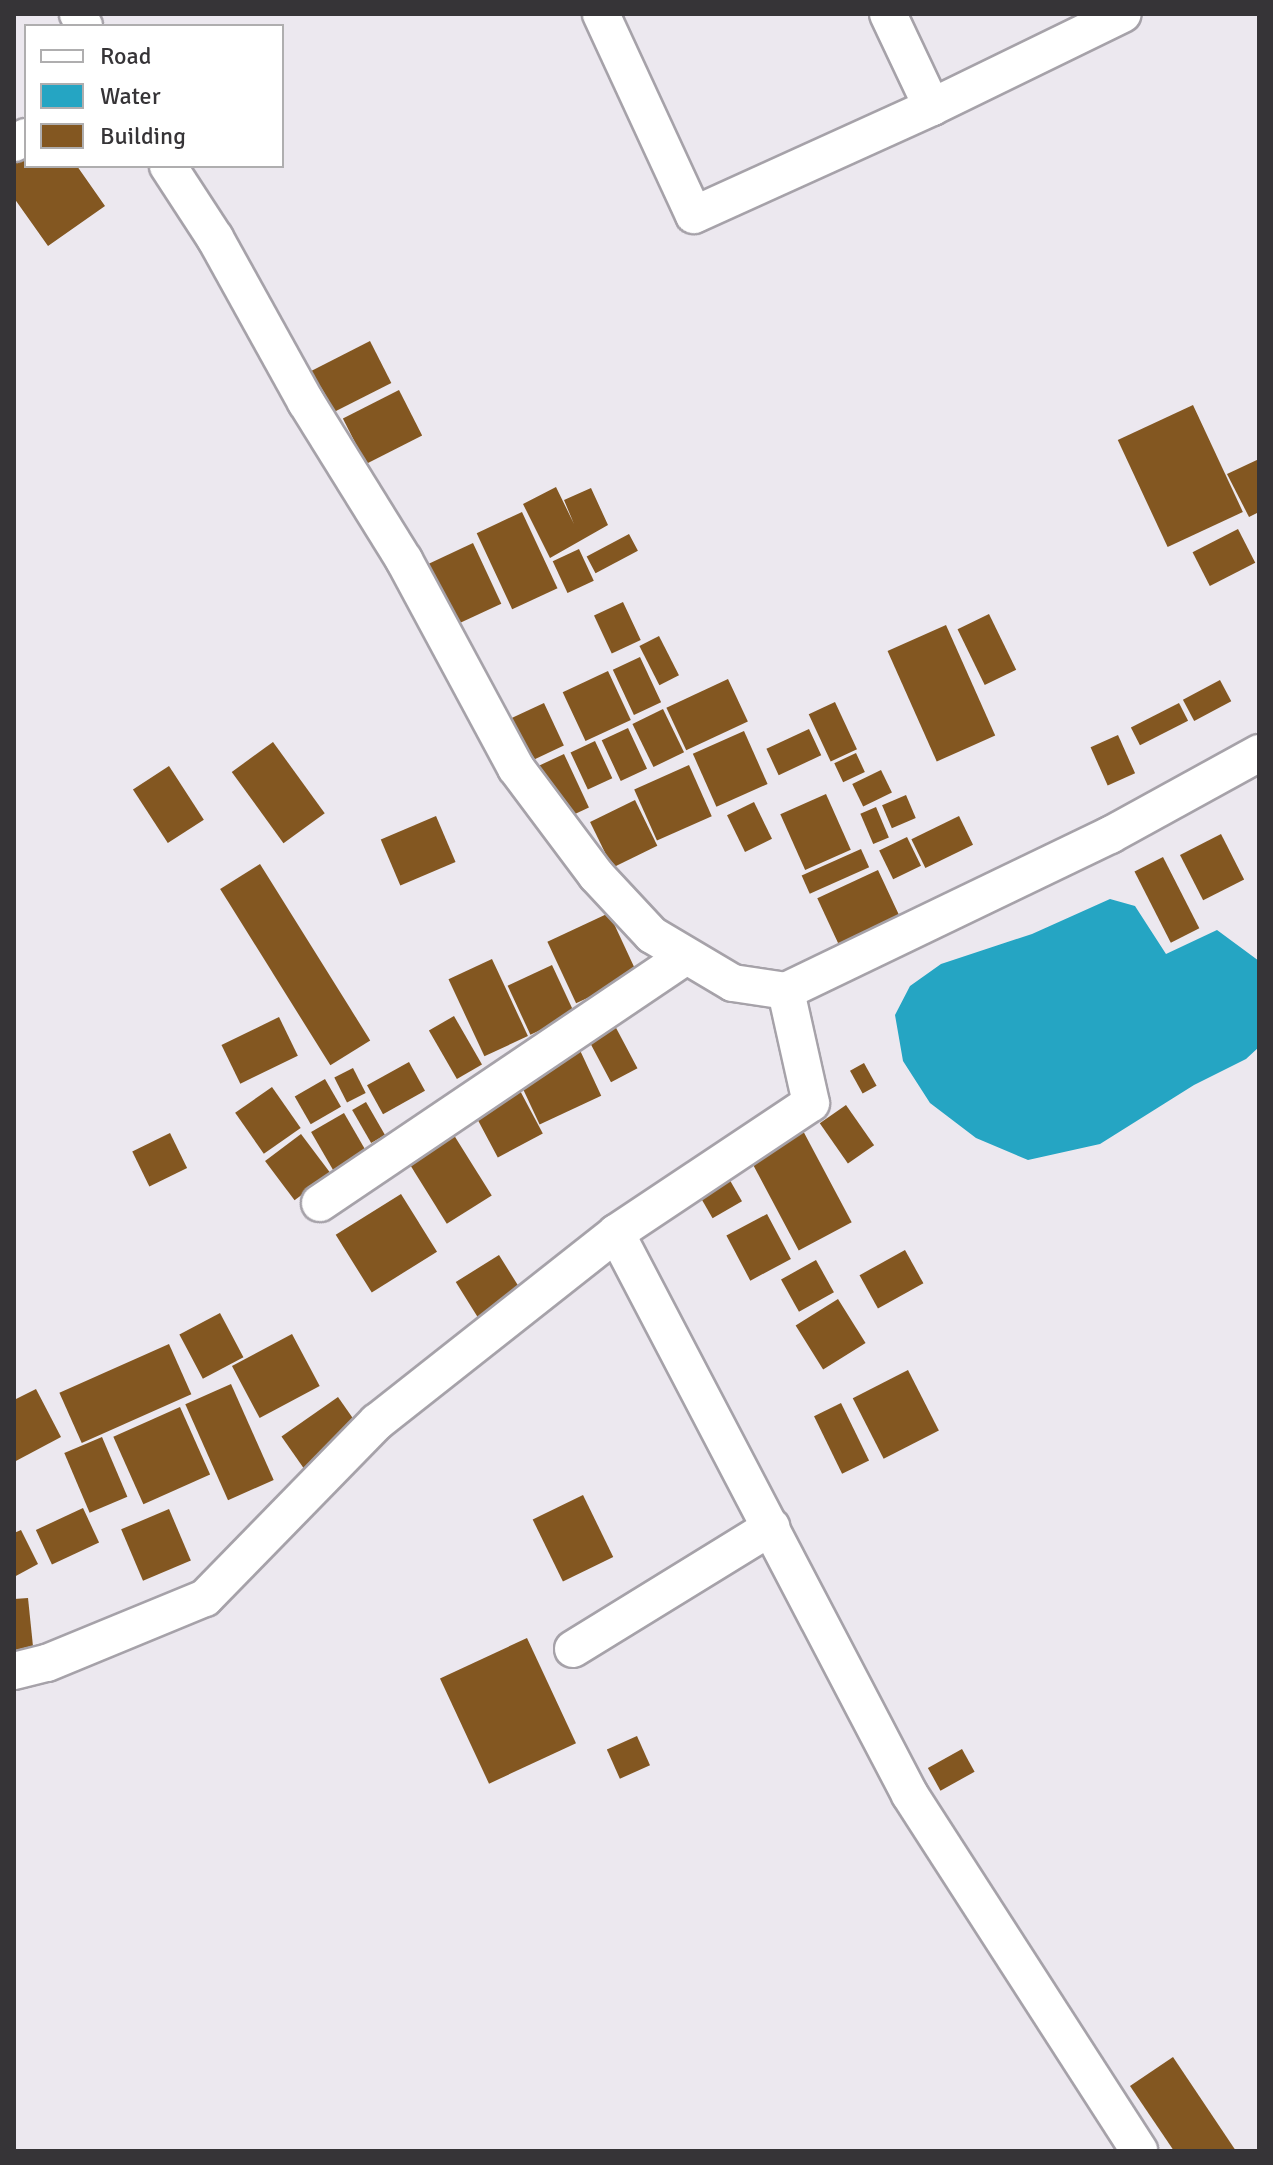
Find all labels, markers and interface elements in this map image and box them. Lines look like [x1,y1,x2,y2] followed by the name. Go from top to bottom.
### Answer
[24,24,284,168] legend
[100,41,151,71] text: Road
[100,81,160,111] text: Water
[100,121,186,151] text: Building

